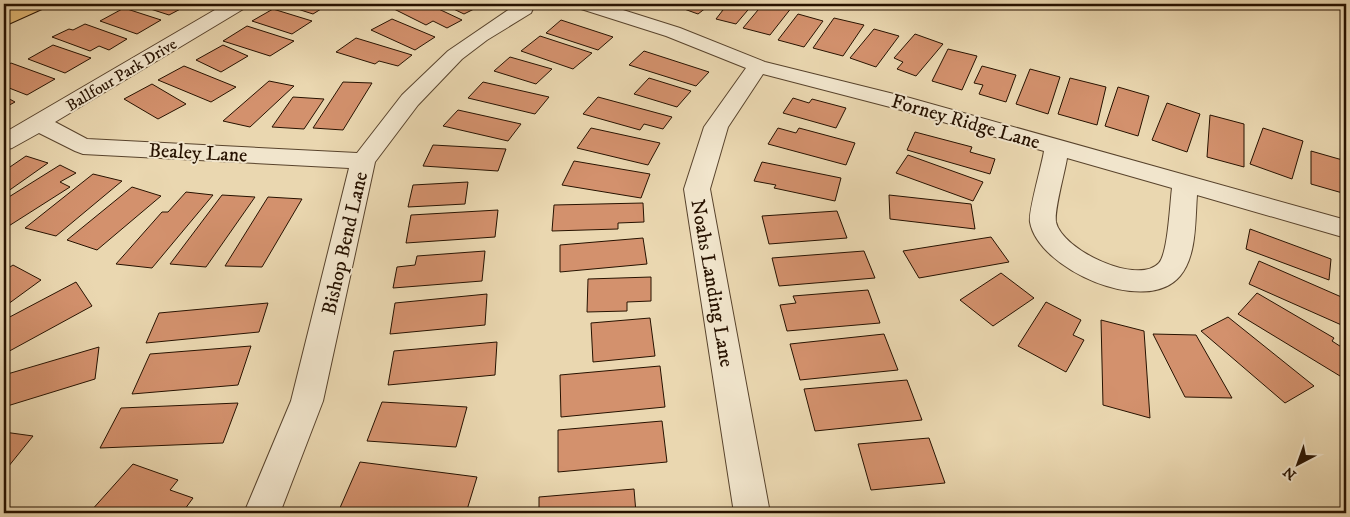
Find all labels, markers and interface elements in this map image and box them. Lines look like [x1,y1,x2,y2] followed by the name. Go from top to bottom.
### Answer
[63,34,181,116] street label: Ballfour Park Drive
[888,89,1043,156] street label: Forney Ridge Lane
[148,138,248,169] street label: Bealey Lane
[317,169,374,317] street label: Bishop Bend Lane
[684,197,739,369] street label: Noahs Landing Lane
[1272,440,1322,490] north arrow
[1280,462,1300,484] text: N

